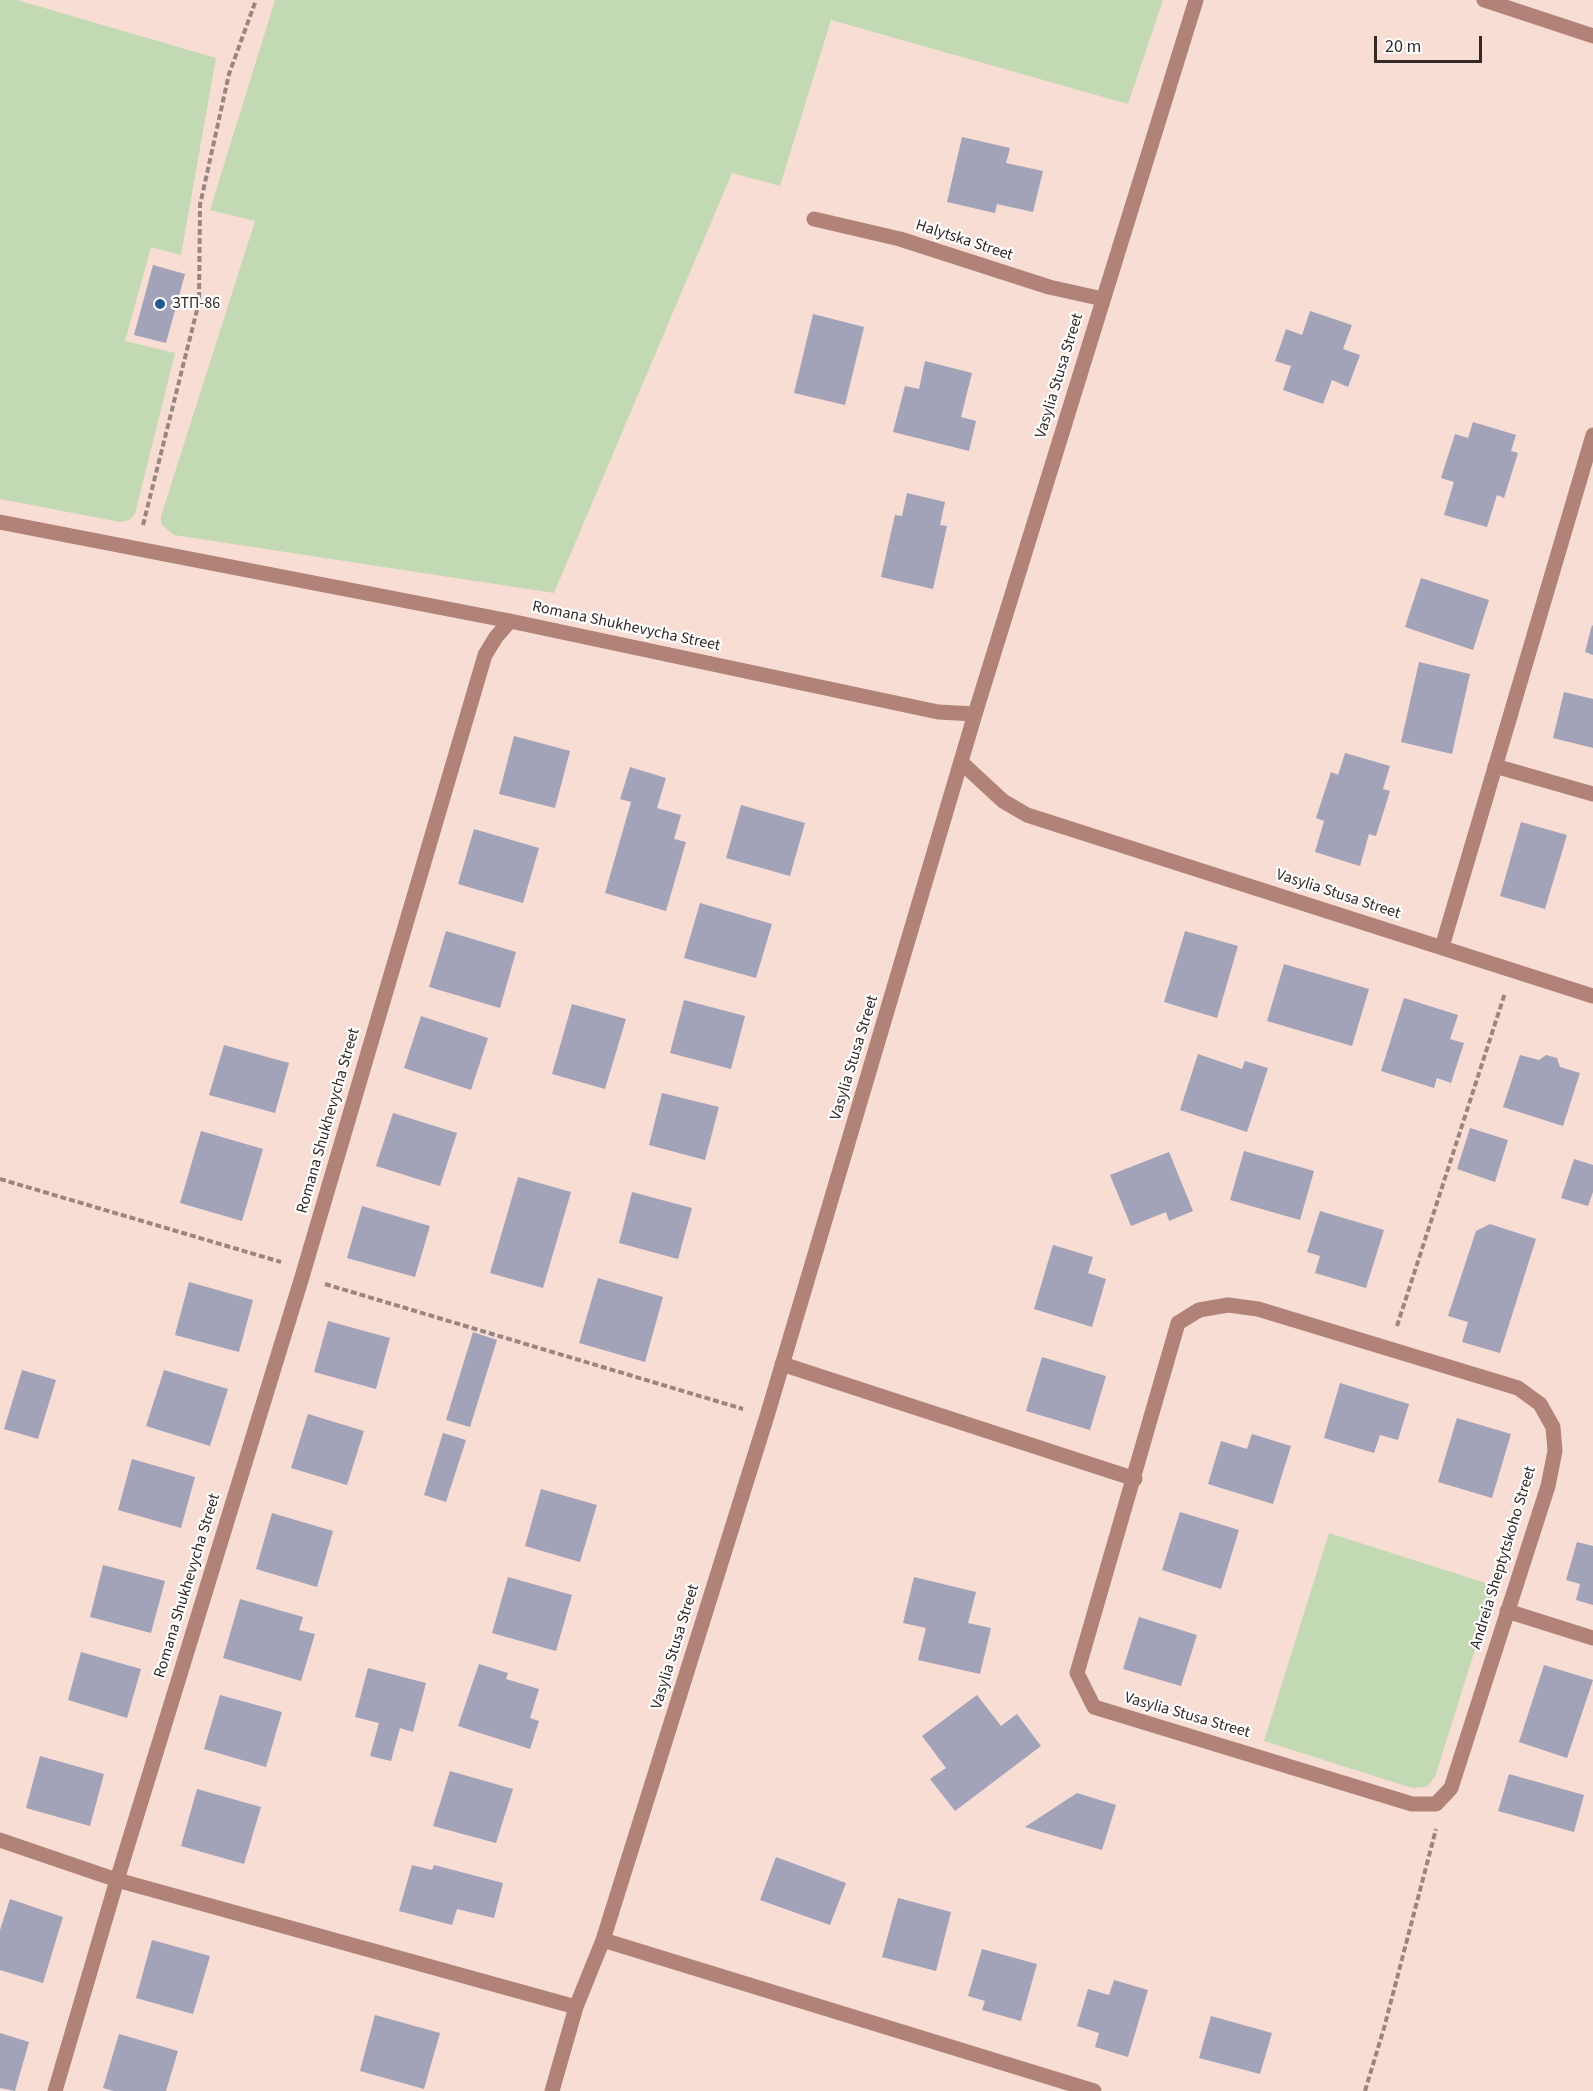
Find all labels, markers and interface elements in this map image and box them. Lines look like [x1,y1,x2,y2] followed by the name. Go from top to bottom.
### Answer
[1377,24,1485,62] scale bar
[1385,34,1421,59] text: 20 m
[913,216,1015,266] street label: Halytska Street
[172,294,220,314] place label: ЗТП-86
[153,297,167,311] marker: ЗТП-86
[1032,311,1088,441] street label: Vasylia Stusa Street
[530,598,722,656] street label: Romana Shukhevycha Street
[1273,866,1403,924] street label: Vasylia Stusa Street
[827,993,883,1123] street label: Vasylia Stusa Street
[293,1026,365,1216] street label: Romana Shukhevycha Street
[1467,1464,1541,1652] street label: Andreia Sheptytskoho Street
[151,1491,225,1681] street label: Romana Shukhevycha Street
[648,1582,704,1712] street label: Vasylia Stusa Street
[1122,1689,1252,1743] street label: Vasylia Stusa Street

